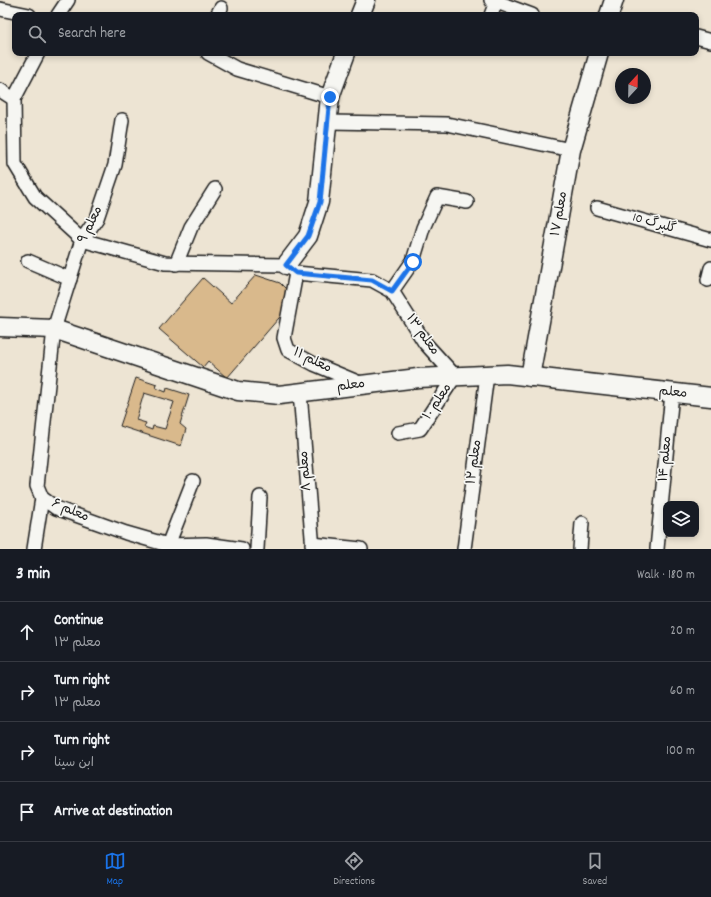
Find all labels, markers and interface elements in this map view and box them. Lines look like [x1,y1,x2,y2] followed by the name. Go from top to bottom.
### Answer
[12,12,699,56] search box
[26,23,48,45] icon: search
[58,23,126,45] text: Search here
[615,68,651,104] north arrow
[321,88,339,106] route end
[547,190,573,238] street label: معلم ۱۷
[74,203,108,247] street label: معلم ۹
[630,209,678,239] street label: گلبرگ 10
[404,253,422,271] route start
[401,310,443,360] street label: معلم ۱۳
[289,343,335,379] street label: معلم ۱۱
[336,375,366,397] street label: معلم
[419,380,457,424] street label: معلم ۱۰
[658,382,688,404] street label: معلم
[655,435,677,483] street label: معلم ۱۴
[462,438,488,486] street label: معلم ۱۲
[295,450,317,492] street label: معلم ۸
[48,495,92,527] street label: معلم ۶
[663,501,699,537] map controls
[663,501,699,537] button: layers
[16,563,50,587] text: 3 min
[637,566,695,585] text: Walk · 180 m
[54,610,103,632] text: Continue
[16,621,38,643] icon: ahead
[670,622,695,641] text: 20 m
[54,634,101,653] text: معلم ۱۳
[54,670,110,692] text: Turn right
[16,681,38,703] icon: right
[670,682,695,701] text: 60 m
[54,694,101,713] text: معلم ۱۳
[54,730,110,752] text: Turn right
[16,741,38,763] icon: right
[666,742,695,761] text: 100 m
[54,754,94,773] text: ابن سینا
[16,801,38,823] icon: arrive
[54,801,172,823] text: Arrive at destination
[104,850,126,890] tab: Map
[333,850,375,890] tab: Directions
[583,850,607,890] tab: Saved

